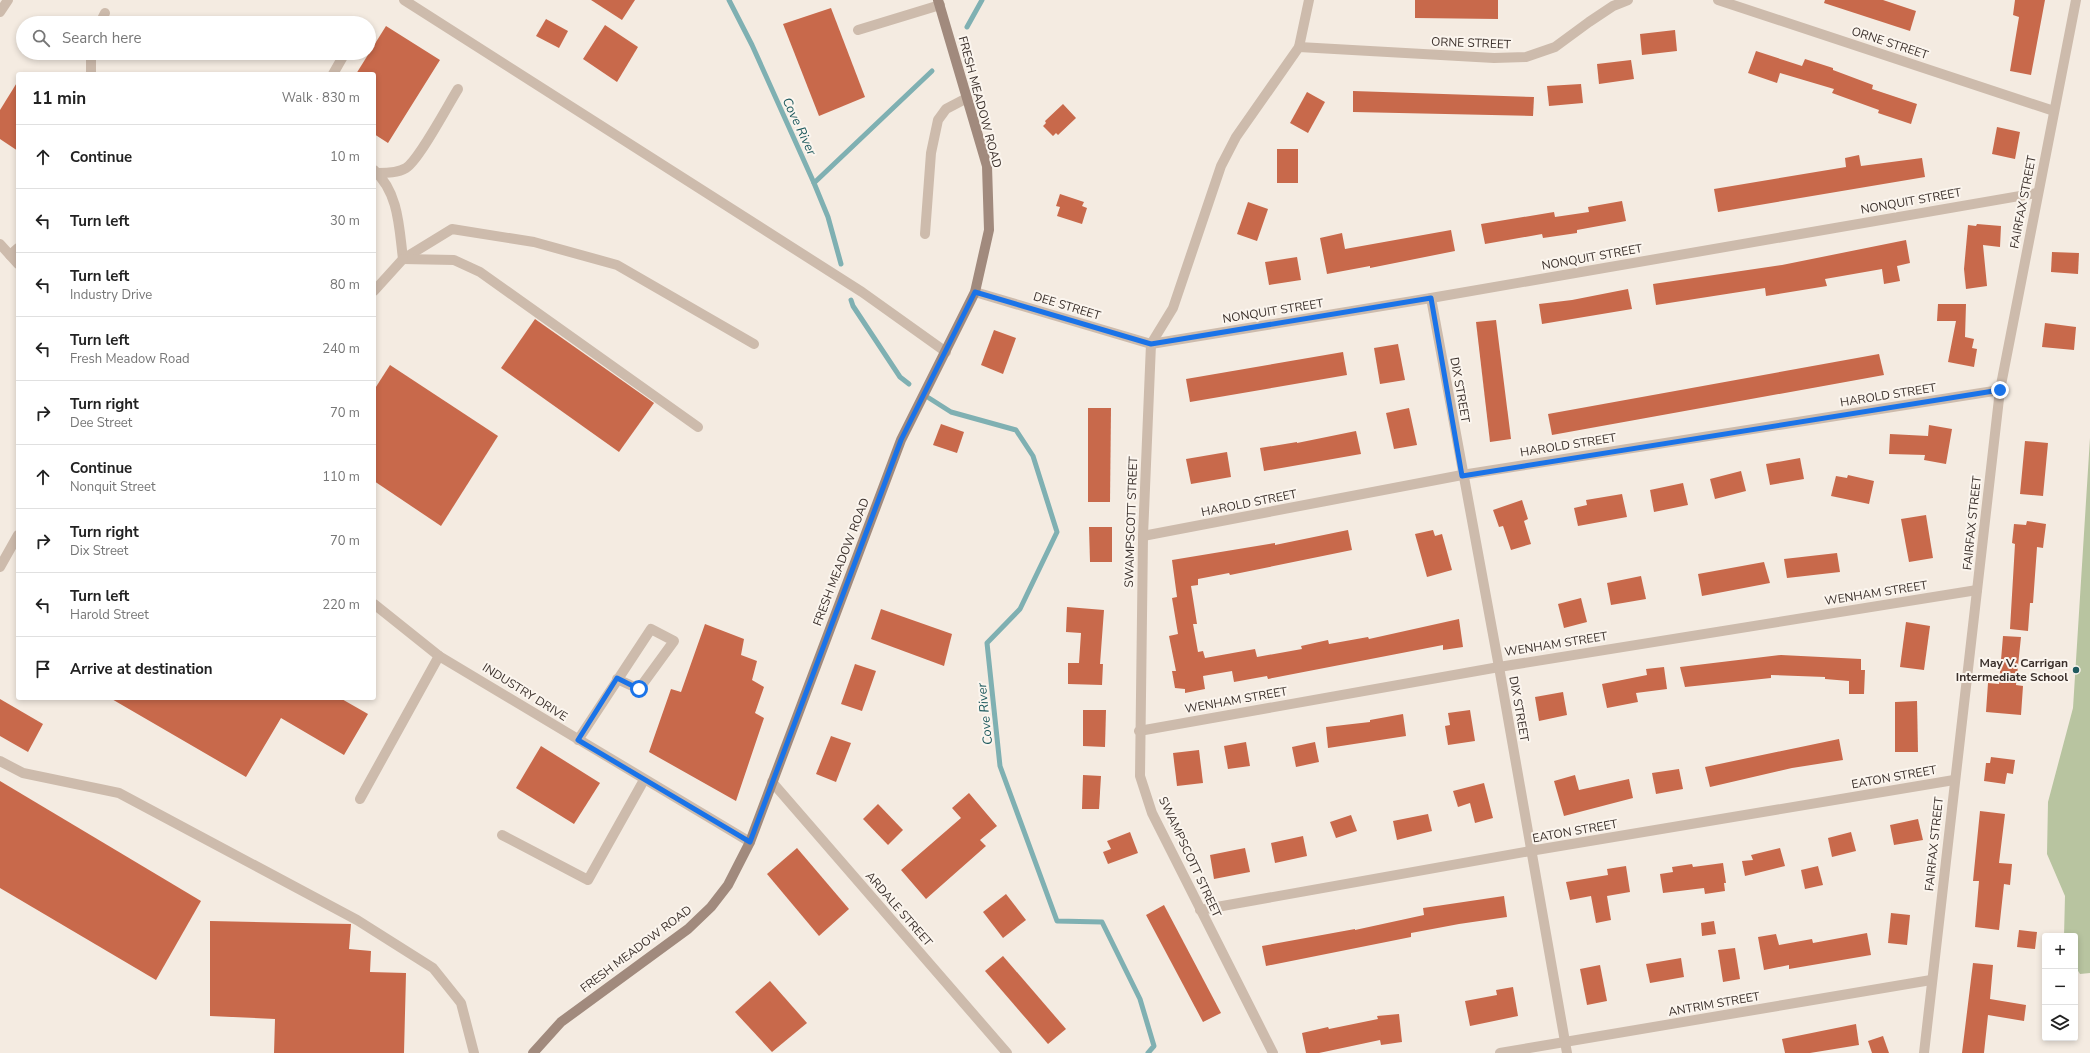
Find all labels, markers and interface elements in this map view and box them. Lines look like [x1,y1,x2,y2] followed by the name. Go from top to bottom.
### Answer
[16,16,376,60] search box
[1850,23,1931,63] street label: ORNE STREET
[30,27,52,49] icon: search
[62,28,142,48] text: Search here
[955,34,1005,170] street label: FRESH MEADOW ROAD
[1431,34,1512,52] street label: ORNE STREET
[32,87,86,110] text: 11 min
[282,89,360,107] text: Walk · 830 m
[778,94,821,159] water label: Cove River
[32,146,54,168] icon: ahead
[70,147,132,167] text: Continue
[330,148,360,166] text: 10 m
[2006,153,2040,250] street label: FAIRFAX STREET
[1859,184,1963,218] street label: NONQUIT STREET
[32,210,54,232] icon: left
[70,211,129,231] text: Turn left
[330,212,360,230] text: 30 m
[1540,240,1644,274] street label: NONQUIT STREET
[70,266,129,286] text: Turn left
[32,274,54,296] icon: left
[330,276,360,294] text: 80 m
[70,286,152,304] text: Industry Drive
[1031,288,1103,324] street label: DEE STREET
[1221,295,1325,327] street label: NONQUIT STREET
[70,330,129,350] text: Turn left
[32,338,54,360] icon: left
[322,340,360,358] text: 240 m
[70,350,190,368] text: Fresh Meadow Road
[1446,356,1474,425] street label: DIX STREET
[1839,379,1938,410] street label: HAROLD STREET
[1991,381,2009,399] route end
[70,394,139,414] text: Turn right
[32,402,54,424] icon: right
[330,404,360,422] text: 70 m
[70,414,132,432] text: Dee Street
[1519,429,1618,460] street label: HAROLD STREET
[1121,455,1141,588] street label: SWAMPSCOTT STREET
[70,458,132,478] text: Continue
[32,466,54,488] icon: ahead
[322,468,360,486] text: 110 m
[1959,474,1985,571] street label: FAIRFAX STREET
[70,478,155,496] text: Nonquit Street
[1200,486,1299,520] street label: HAROLD STREET
[809,496,873,628] street label: FRESH MEADOW ROAD
[70,522,139,542] text: Turn right
[32,530,54,552] icon: right
[330,532,360,550] text: 70 m
[70,542,128,560] text: Dix Street
[1823,577,1929,609] street label: WENHAM STREET
[70,586,129,606] text: Turn left
[32,594,54,616] icon: left
[322,596,360,614] text: 220 m
[70,606,149,624] text: Harold Street
[1503,628,1609,660] street label: WENHAM STREET
[1956,655,2068,685] place label: May V. Carrigan Intermediate School
[32,658,54,680] icon: arrive
[70,659,213,679] text: Arrive at destination
[479,659,571,725] street label: INDUSTRY DRIVE
[2071,665,2081,675] marker: May V. Carrigan Intermediate School
[1505,675,1533,744] street label: DIX STREET
[630,680,648,698] route start
[973,682,997,746] water label: Cove River
[1183,683,1289,717] street label: WENHAM STREET
[1850,762,1939,792] street label: EATON STREET
[1155,794,1225,921] street label: SWAMPSCOTT STREET
[1921,795,1947,892] street label: FAIRFAX STREET
[1531,816,1620,846] street label: EATON STREET
[862,868,937,950] street label: ARDALE STREET
[577,902,695,996] street label: FRESH MEADOW ROAD
[2042,933,2078,1041] map controls
[2042,933,2078,969] button: +
[2042,969,2078,1005] button: −
[1667,988,1762,1020] street label: ANTRIM STREET
[2042,1005,2078,1041] button: layers

